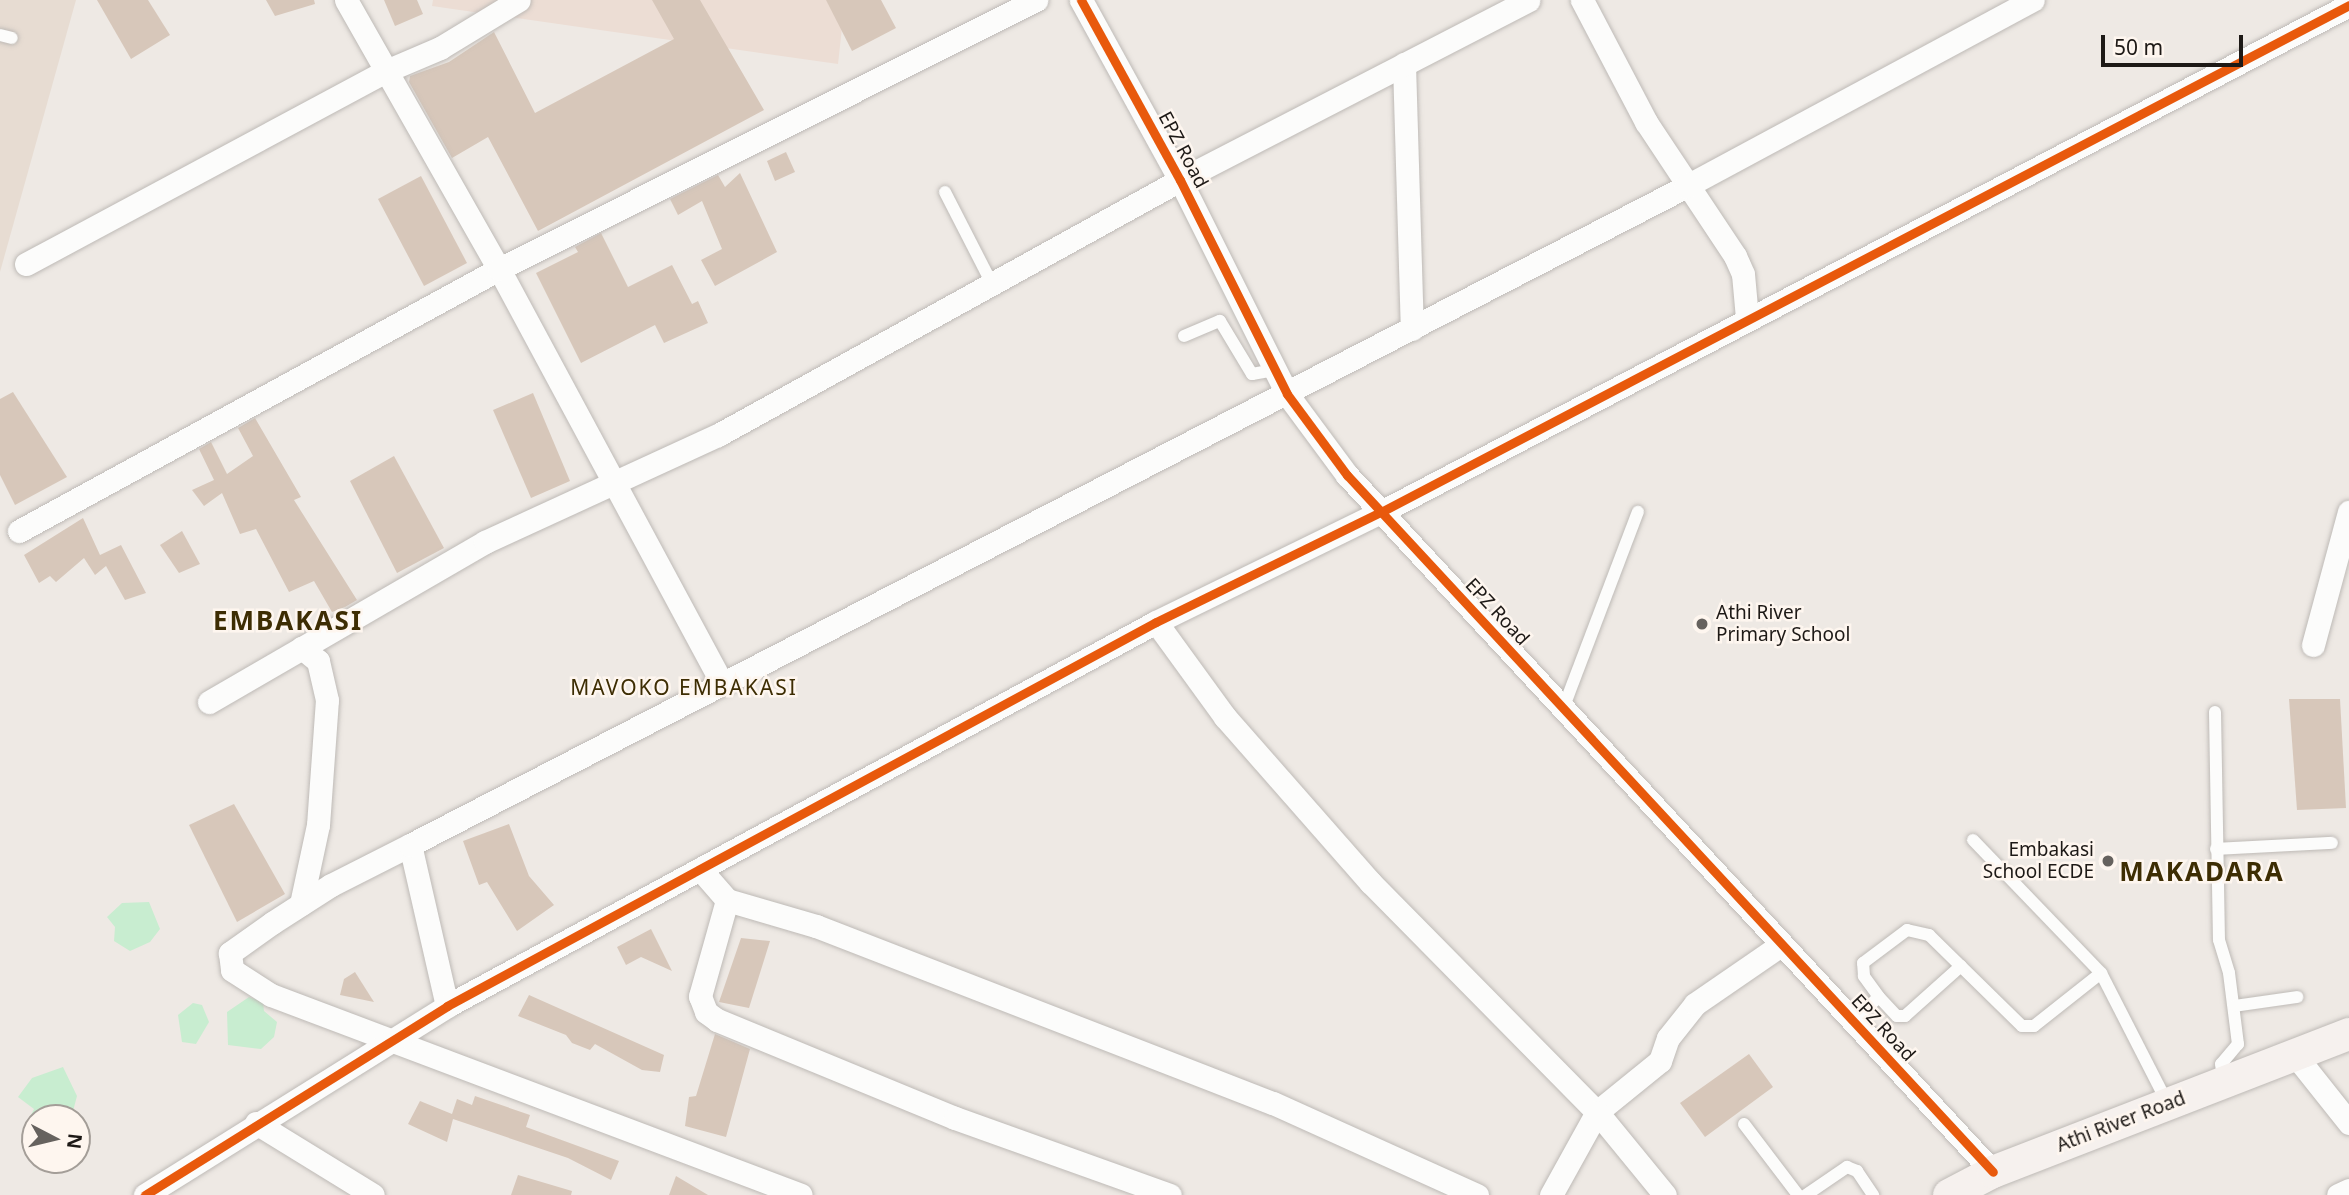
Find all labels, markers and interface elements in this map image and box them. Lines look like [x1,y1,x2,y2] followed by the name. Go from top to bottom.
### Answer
[2104,21,2246,65] scale bar
[2114,33,2163,61] text: 50 m
[1153,108,1213,192] street label: EPZ Road
[1460,574,1534,650] street label: EPZ Road
[1716,602,1850,646] place label: Athi River Primary School
[214,605,362,637] district label: EMBAKASI
[1694,616,1710,632] marker: Athi River Primary School
[572,674,796,700] district label: MAVOKO EMBAKASI
[1983,839,2094,883] place label: Embakasi School ECDE
[2100,853,2116,869] marker: Embakasi School ECDE
[2120,856,2284,888] district label: MAKADARA
[1846,990,1920,1066] street label: EPZ Road
[2053,1087,2189,1157] street label: Athi River Road
[21,1104,91,1174] north arrow
[61,1132,89,1151] text: N

